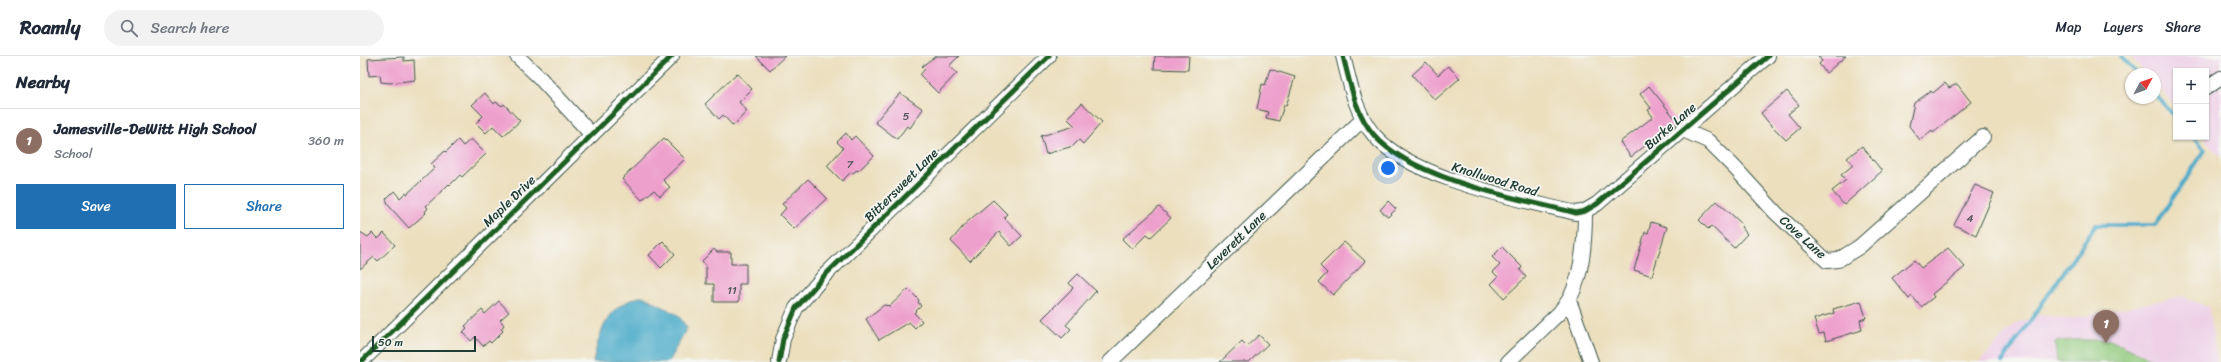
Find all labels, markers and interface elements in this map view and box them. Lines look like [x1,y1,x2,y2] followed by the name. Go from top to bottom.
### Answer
[104,10,384,46] search box
[20,11,80,44] text: Roamly
[150,15,229,41] text: Search here
[2056,15,2081,40] text: Map
[2103,15,2143,40] text: Layers
[2165,15,2201,40] text: Share
[118,17,140,39] icon: search
[16,67,70,97] text: Nearby
[2125,68,2161,104] north arrow
[2173,68,2209,140] map controls
[2173,68,2209,104] button: +
[1638,96,1702,156] street label: Burke Lane
[2173,104,2209,140] button: −
[903,107,910,126] house number: 5
[54,116,256,142] text: Jamesville-DeWitt High School
[26,129,32,152] text: 1
[308,129,344,152] text: 360 m
[54,142,92,165] text: School
[858,142,944,228] street label: Bittersweet Lane
[847,155,854,174] house number: 7
[1449,155,1542,203] street label: Knollwood Road
[1378,158,1398,178] your location
[477,169,541,233] street label: Maple Drive
[16,184,176,229] button: Save
[184,184,344,229] button: Share
[1200,205,1272,275] street label: Leverett Lane
[1774,209,1832,265] street label: Cove Lane
[1967,209,1974,228] house number: 4
[727,281,737,300] house number: 11
[2093,310,2119,343] pin: 1
[378,333,403,352] text: 50 m
[372,334,476,353] scale bar

